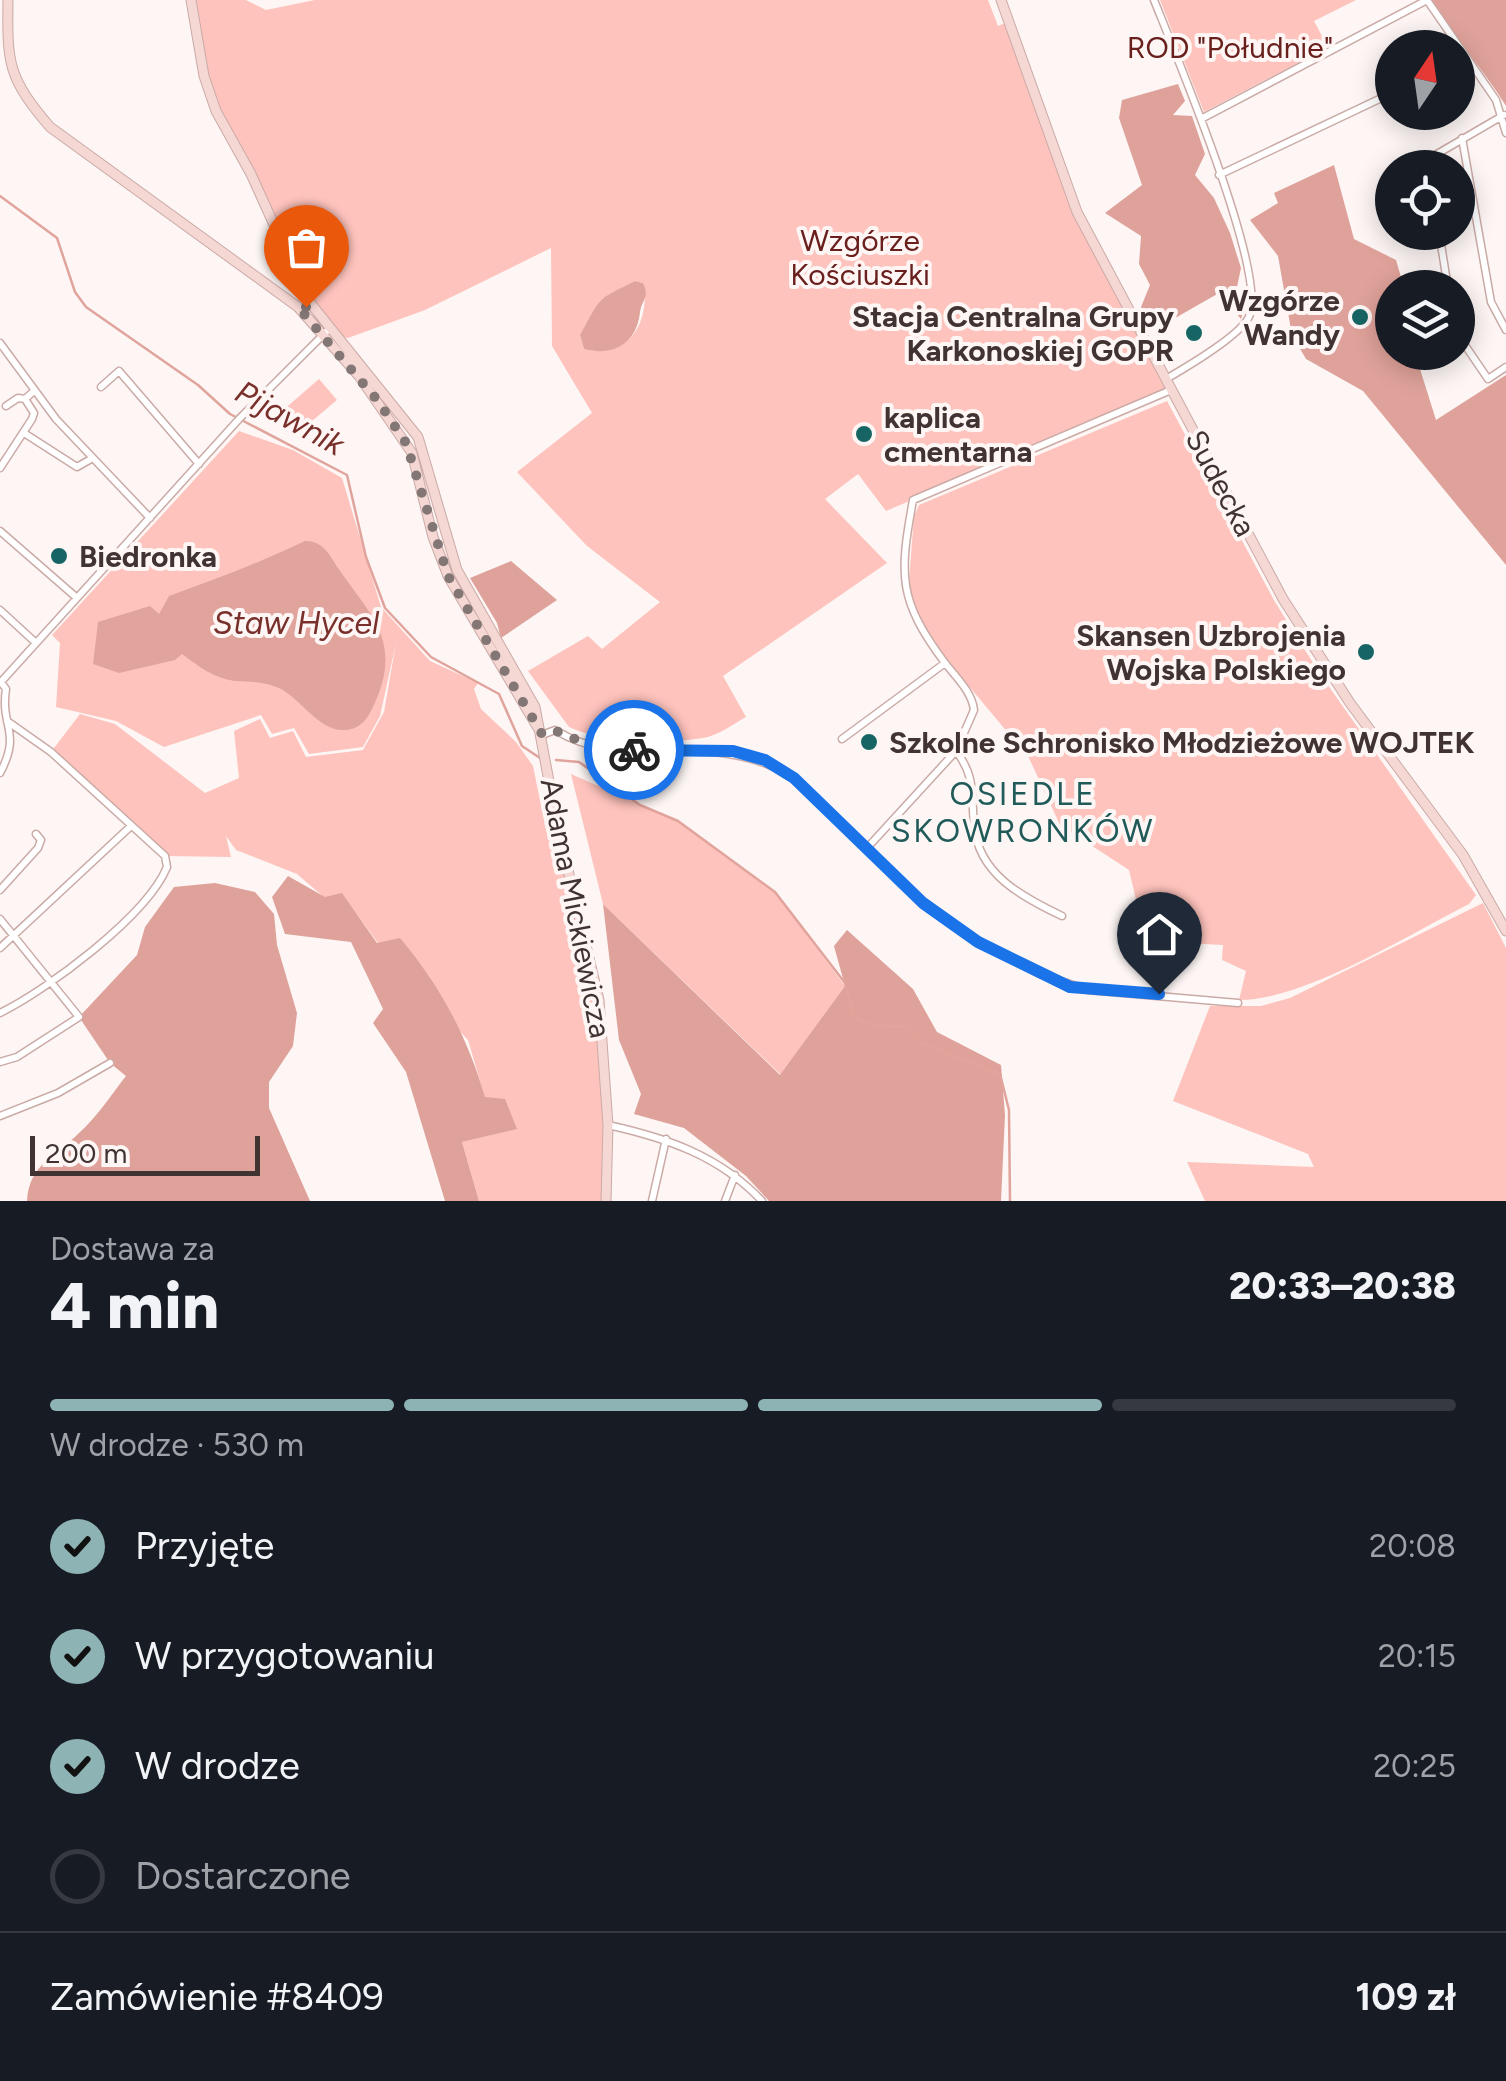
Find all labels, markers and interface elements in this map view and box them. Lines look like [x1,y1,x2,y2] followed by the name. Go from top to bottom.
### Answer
[1127,29,1333,66] park label: ROD "Południe"
[1375,30,1475,130] north arrow
[1375,30,1475,370] map controls
[1375,150,1475,250] button: locate
[264,205,349,308] pin
[279,220,334,275] icon: bag
[790,222,930,293] park label: Wzgórze Kościuszki
[1375,270,1475,370] button: layers
[1219,282,1341,353] place label: Wzgórze Wandy
[852,298,1175,369] place label: Stacja Centralna Grupy Karkonoskiej GOPR
[1349,306,1371,328] marker: Wzgórze Wandy
[1183,322,1205,344] marker: Stacja Centralna Grupy Karkonoskiej GOPR
[229,373,353,464] water label: Pijawnik
[884,399,1032,470] place label: kaplica cmentarna
[853,423,875,445] marker: kaplica cmentarna
[1178,424,1264,542] street label: Sudecka
[79,538,217,575] place label: Biedronka
[48,545,70,567] marker: Biedronka
[213,604,380,642] water label: Staw Hycel
[1076,617,1346,688] place label: Skansen Uzbrojenia Wojska Polskiego
[1355,641,1377,663] marker: Skansen Uzbrojenia Wojska Polskiego
[584,700,684,800] courier
[607,723,662,778] icon: bike
[889,724,1474,761] place label: Szkolne Schronisko Młodzieżowe WOJTEK
[858,731,880,753] marker: Szkolne Schronisko Młodzieżowe WOJTEK
[533,775,619,1041] street label: Adama Mickiewicza
[891,775,1155,850] district label: OSIEDLE SKOWRONKÓW
[1117,892,1202,995] pin
[1132,907,1187,962] icon: home
[30,1131,260,1176] scale bar
[45,1136,127,1170] text: 200 m
[50,1230,215,1268] text: Dostawa za
[1229,1263,1456,1309] text: 20:33–20:38
[50,1266,219,1344] text: 4 min
[50,1426,304,1464] text: W drodze · 530 m
[50,1519,105,1574] icon: check
[135,1523,274,1569] text: Przyjęte
[1369,1527,1456,1565] text: 20:08
[50,1629,105,1684] icon: check
[135,1633,434,1679] text: W przygotowaniu
[1378,1637,1456,1675] text: 20:15
[50,1739,105,1794] icon: check
[135,1743,300,1789] text: W drodze
[1373,1747,1456,1785] text: 20:25
[135,1853,351,1899] text: Dostarczone
[50,1974,384,2020] text: Zamówienie #8409
[1355,1974,1456,2020] text: 109 zł

